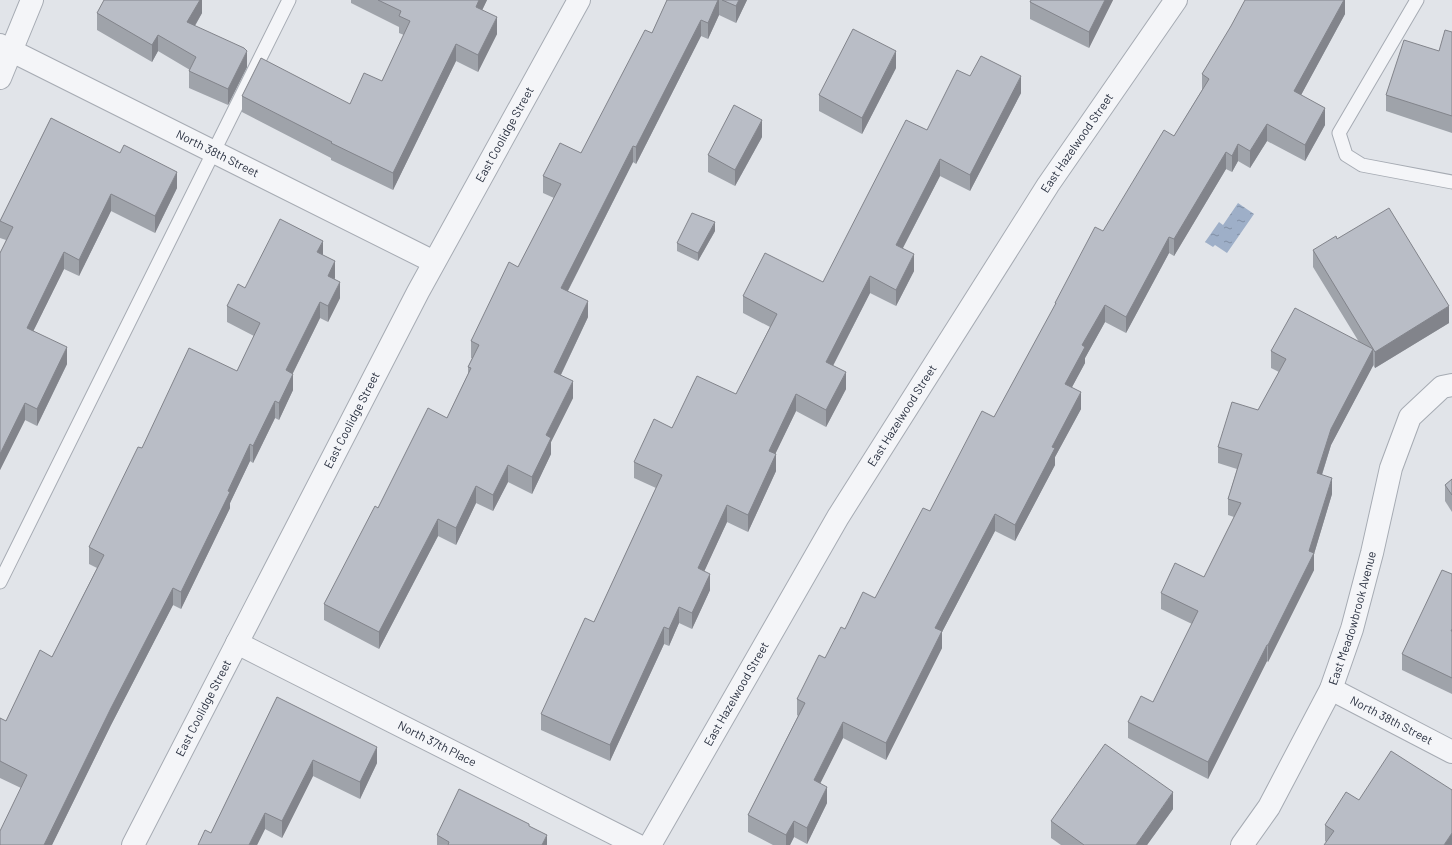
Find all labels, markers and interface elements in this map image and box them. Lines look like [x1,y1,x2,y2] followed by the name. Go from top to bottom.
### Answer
[472,84,536,184] street label: East Coolidge Street
[1037,90,1116,195] street label: East Hazelwood Street
[174,126,262,179] street label: North 38th Street
[864,362,939,469] street label: East Hazelwood Street
[320,369,382,470] street label: East Coolidge Street
[1325,550,1378,687] street label: East Meadowbrook Avenue
[700,639,771,748] street label: East Hazelwood Street
[172,657,233,758] street label: East Coolidge Street
[1348,692,1435,747] street label: North 38th Street
[396,717,479,769] street label: North 37th Place

